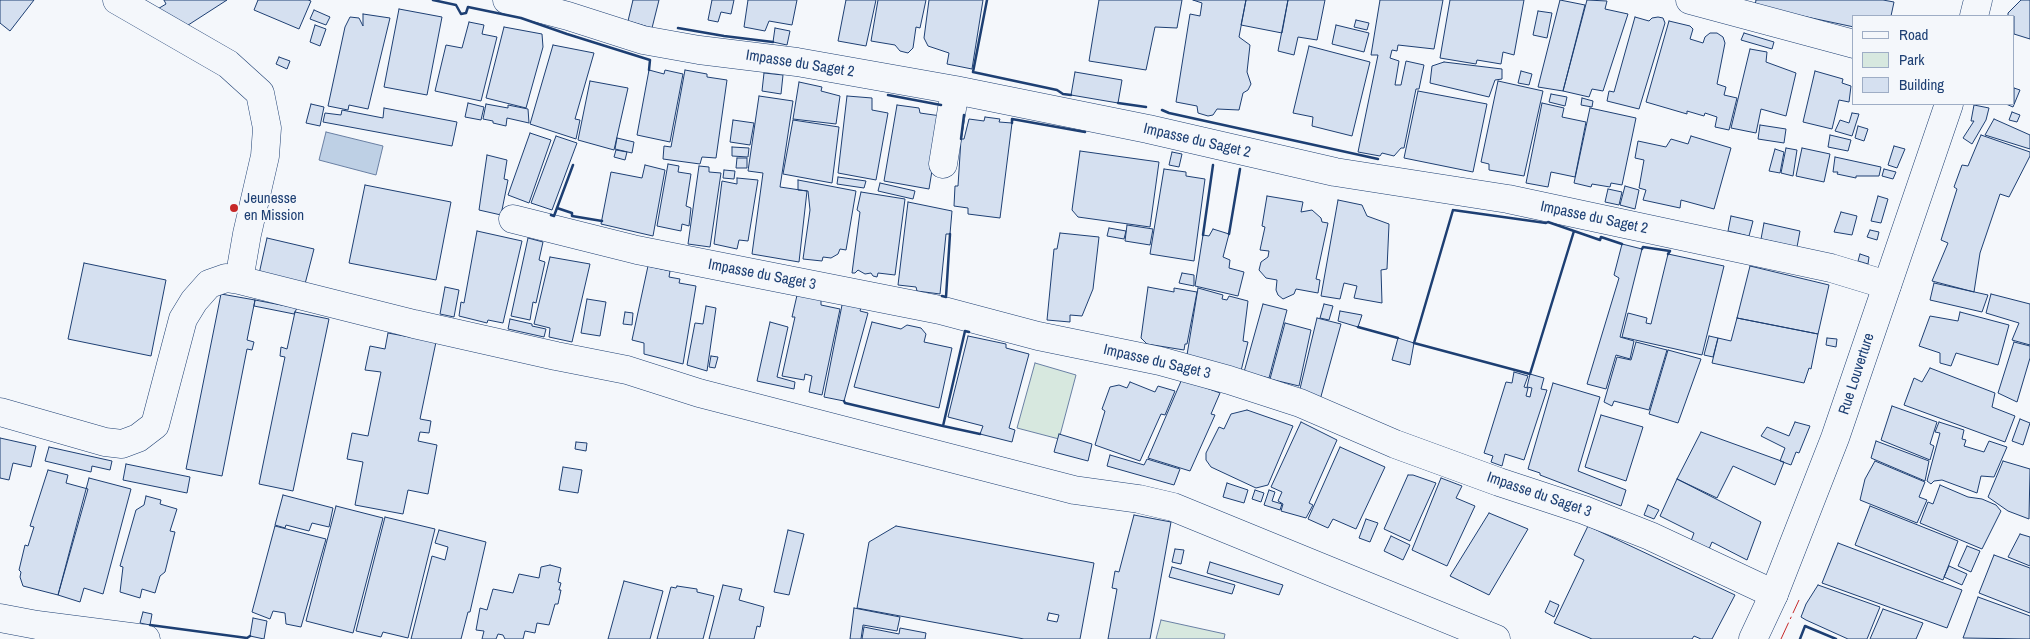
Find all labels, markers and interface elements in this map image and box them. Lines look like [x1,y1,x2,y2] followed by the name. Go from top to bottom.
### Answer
[1852,15,2015,105] legend
[1899,24,1928,45] text: Road
[745,47,855,81] street label: Impasse du Saget 2
[1899,49,1924,70] text: Park
[1899,74,1944,95] text: Building
[1142,120,1252,162] street label: Impasse du Saget 2
[244,190,304,225] place label: Jeunesse en Mission
[1539,198,1649,238] street label: Impasse du Saget 2
[228,202,240,214] marker: Jeunesse en Mission
[707,256,817,294] street label: Impasse du Saget 3
[1835,331,1879,417] street label: Rue Louverture
[1102,341,1212,383] street label: Impasse du Saget 3
[1484,469,1594,521] street label: Impasse du Saget 3

